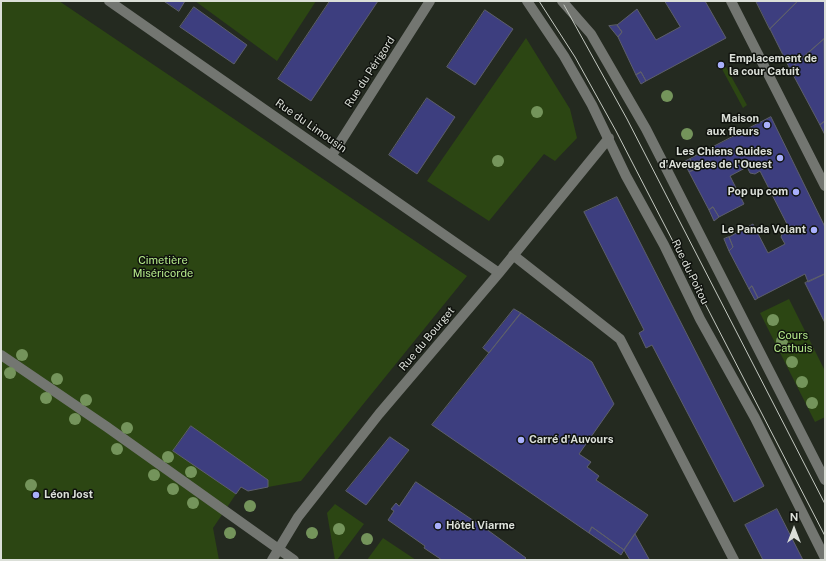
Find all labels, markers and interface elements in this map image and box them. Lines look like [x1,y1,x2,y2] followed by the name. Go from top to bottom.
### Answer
[342,34,398,110] street label: Rue du Périgord
[729,52,817,78] place label: Emplacement de la cour Catuit
[716,60,726,70] marker: Emplacement de la cour Catuit
[273,96,349,156] street label: Rue du Limousin
[706,112,759,138] place label: Maison aux fleurs
[762,120,772,130] marker: Maison aux fleurs
[659,145,772,171] place label: Les Chiens Guides d'Aveugles de l'Ouest
[775,153,785,163] marker: Les Chiens Guides d'Aveugles de l'Ouest
[728,185,788,199] place label: Pop up com
[791,187,801,197] marker: Pop up com
[722,223,806,237] place label: Le Panda Volant
[809,225,819,235] marker: Le Panda Volant
[669,237,711,307] street label: Rue du Poitou
[133,254,193,280] park label: Cimetière Miséricorde
[396,304,458,374] street label: Rue du Bourget
[774,329,812,355] park label: Cours Cathuis
[529,433,613,447] place label: Carré d'Auvours
[516,435,526,445] marker: Carré d'Auvours
[44,488,93,502] place label: Léon Jost
[31,490,41,500] marker: Léon Jost
[774,509,814,549] north arrow
[790,511,798,523] text: N
[446,519,515,533] place label: Hôtel Viarme
[433,521,443,531] marker: Hôtel Viarme

